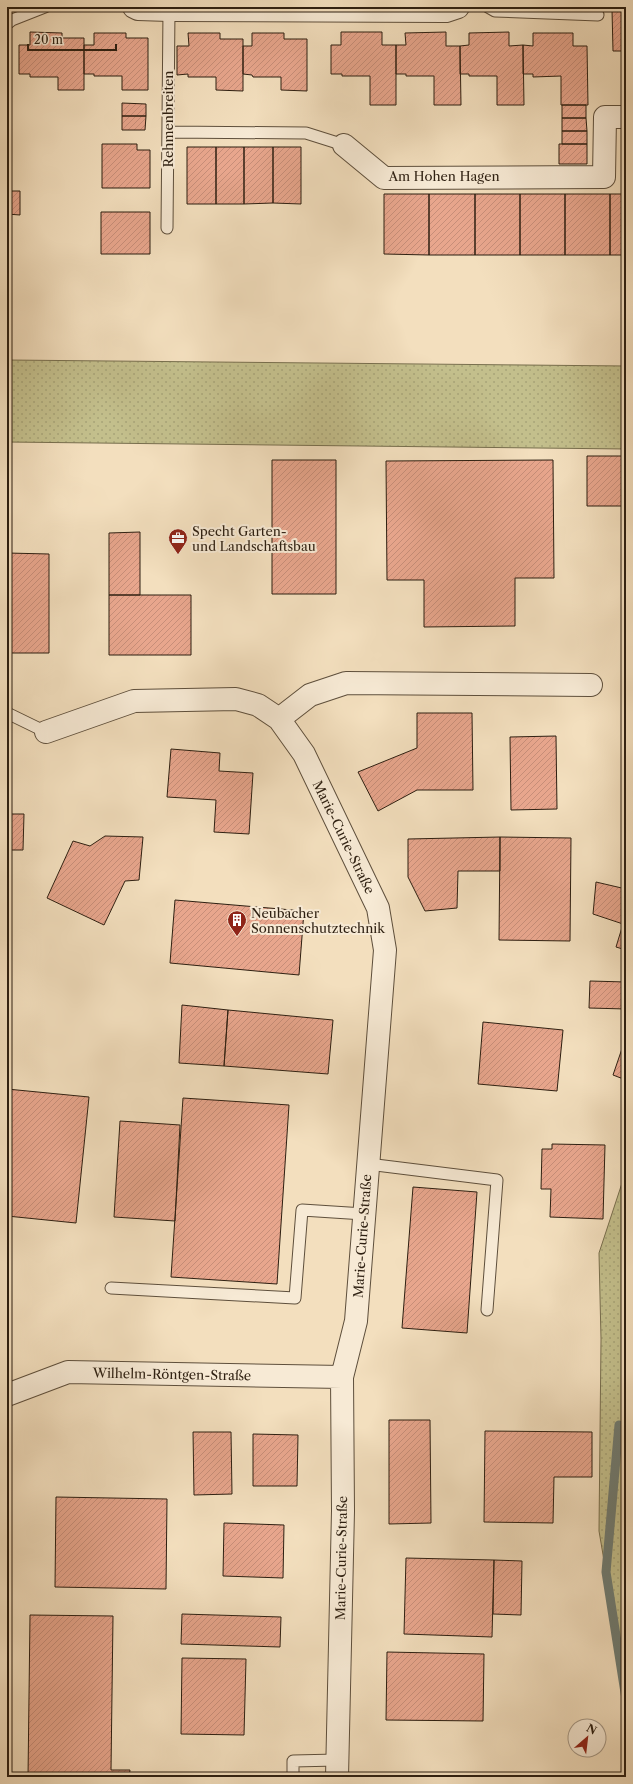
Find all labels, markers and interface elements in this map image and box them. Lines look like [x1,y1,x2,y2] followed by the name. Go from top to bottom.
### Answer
[28,26,116,52] scale bar
[34,32,63,47] text: 20 m
[160,71,176,167] street label: Rehmenbreiten
[387,168,500,184] street label: Am Hohen Hagen
[192,523,316,554] place label: Specht Garten- und Landschaftsbau
[167,527,189,555] office icon: Specht Garten- und Landschaftsbau
[310,778,378,896] street label: Marie-Curie-Straße
[251,905,385,936] place label: Neubacher Sonnenschutztechnik
[226,909,248,937] building icon: Neubacher Sonnenschutztechnik
[350,1173,374,1299] street label: Marie-Curie-Straße
[92,1365,251,1383] street label: Wilhelm-Röntgen-Straße
[332,1496,350,1620] street label: Marie-Curie-Straße
[567,1718,607,1758] north arrow
[584,1721,600,1738] text: N

